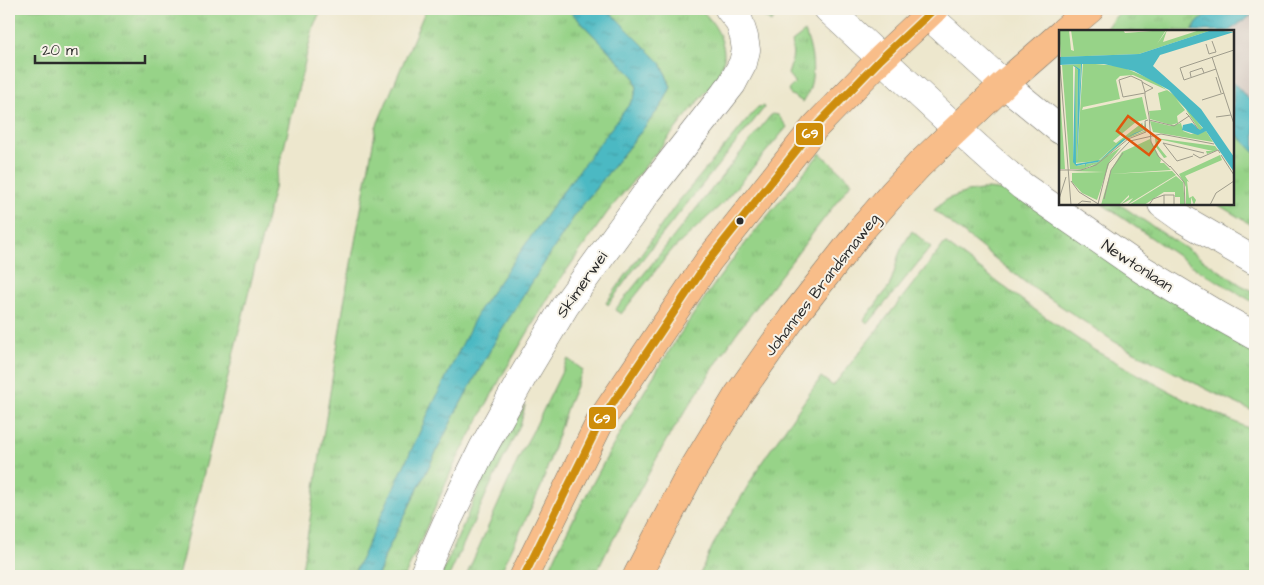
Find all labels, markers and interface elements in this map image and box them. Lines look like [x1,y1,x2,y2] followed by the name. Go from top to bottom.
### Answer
[1059,30,1234,205] inset map
[35,32,145,64] scale bar
[42,40,78,61] text: 20 m
[795,122,824,146] line badge: 69
[802,124,818,144] text: 69
[759,209,885,361] street label: Johannes Brandsmaweg
[735,216,745,226] unlabelled marker
[1097,234,1178,297] street label: Newtonlaan
[551,246,613,322] street label: Skimerwei
[588,406,617,430] line badge: 69
[594,409,610,429] text: 69

